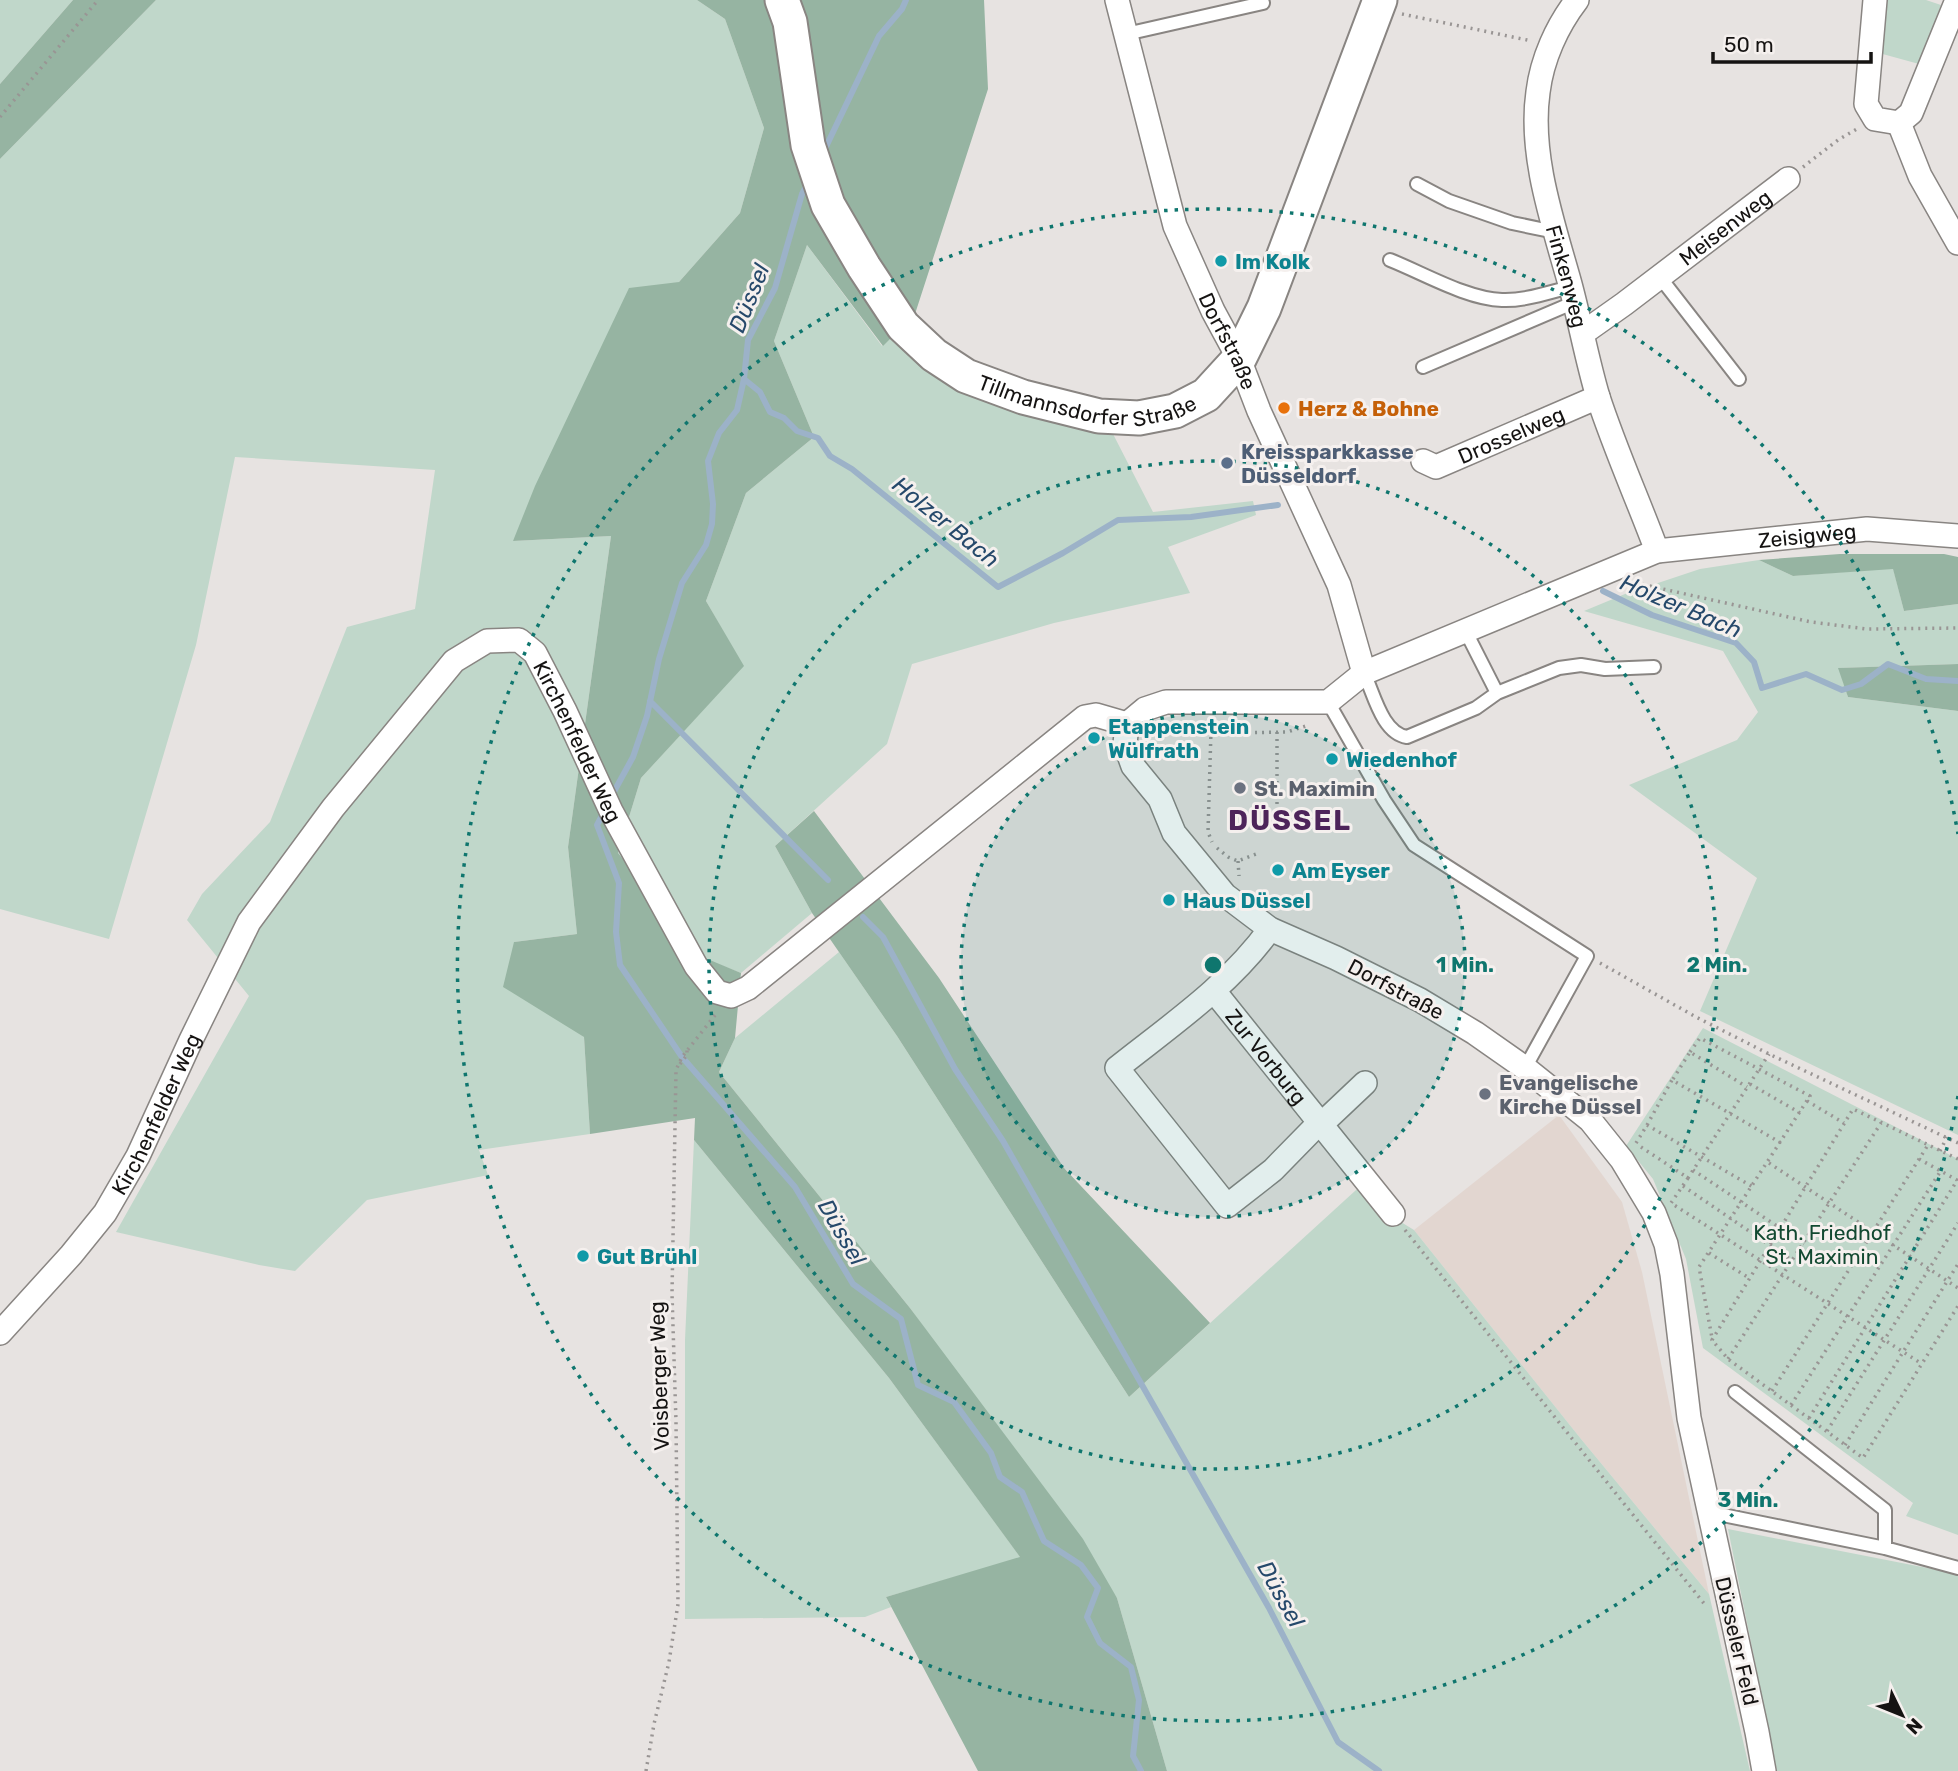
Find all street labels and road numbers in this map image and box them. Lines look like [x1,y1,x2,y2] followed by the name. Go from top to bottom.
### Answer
[1674,184,1776,270] street label: Meisenweg
[1541,222,1593,330] street label: Finkenweg
[1194,289,1262,393] street label: Dorfstraße
[975,369,1200,431] street label: Tillmannsdorfer Straße
[1454,401,1568,469] street label: Drosselweg
[1757,518,1857,553] street label: Zeisigweg
[529,656,627,827] street label: Kirchenfelder Weg
[1344,953,1448,1025] street label: Dorfstraße
[1221,1004,1312,1109] street label: Zur Vorburg
[106,1029,205,1199] street label: Kirchenfelder Weg
[644,1301,674,1451] street label: Voisberger Weg
[1710,1574,1764,1708] street label: Düsseler Feld

